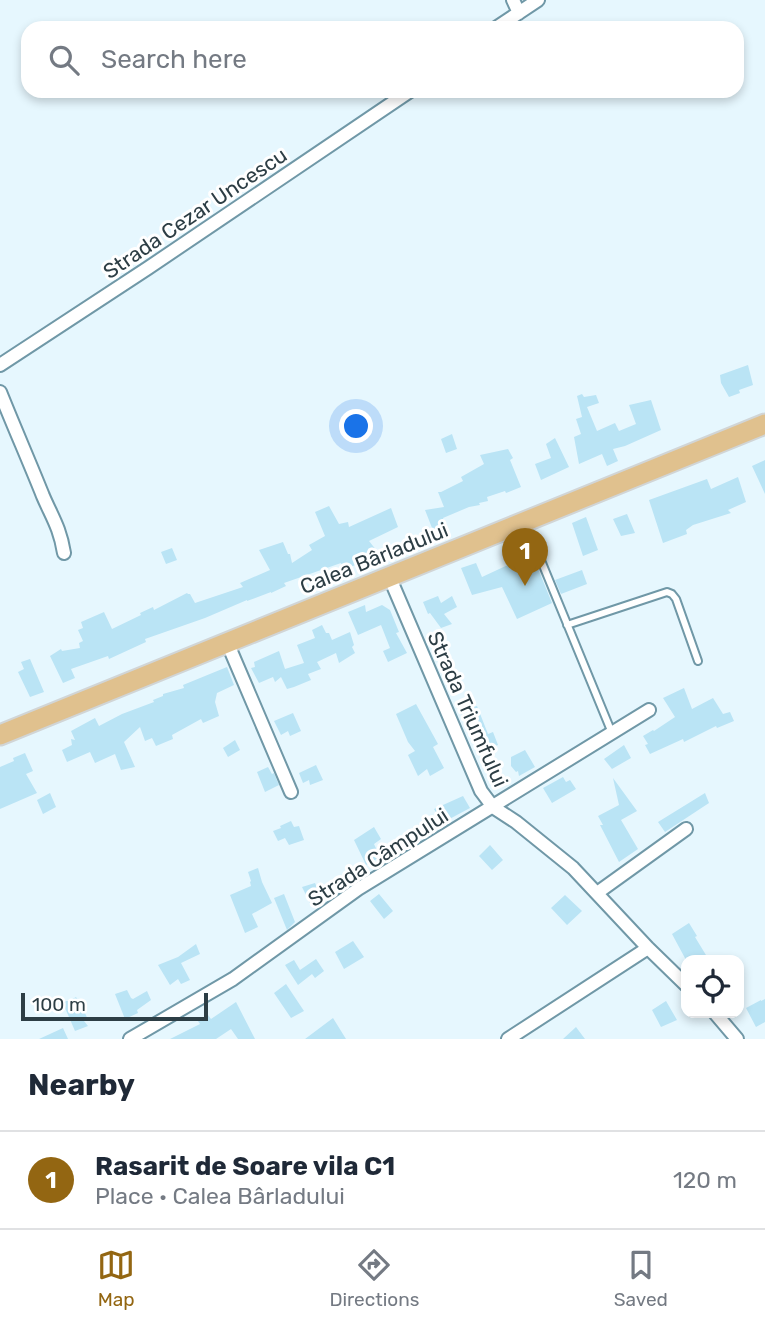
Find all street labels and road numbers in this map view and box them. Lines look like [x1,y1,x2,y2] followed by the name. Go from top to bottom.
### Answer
[98,142,292,284] street label: Strada Cezar Uncescu
[296,517,452,599] street label: Calea Bârladului
[422,627,514,791] street label: Strada Triumfului
[303,802,453,912] street label: Strada Câmpului

